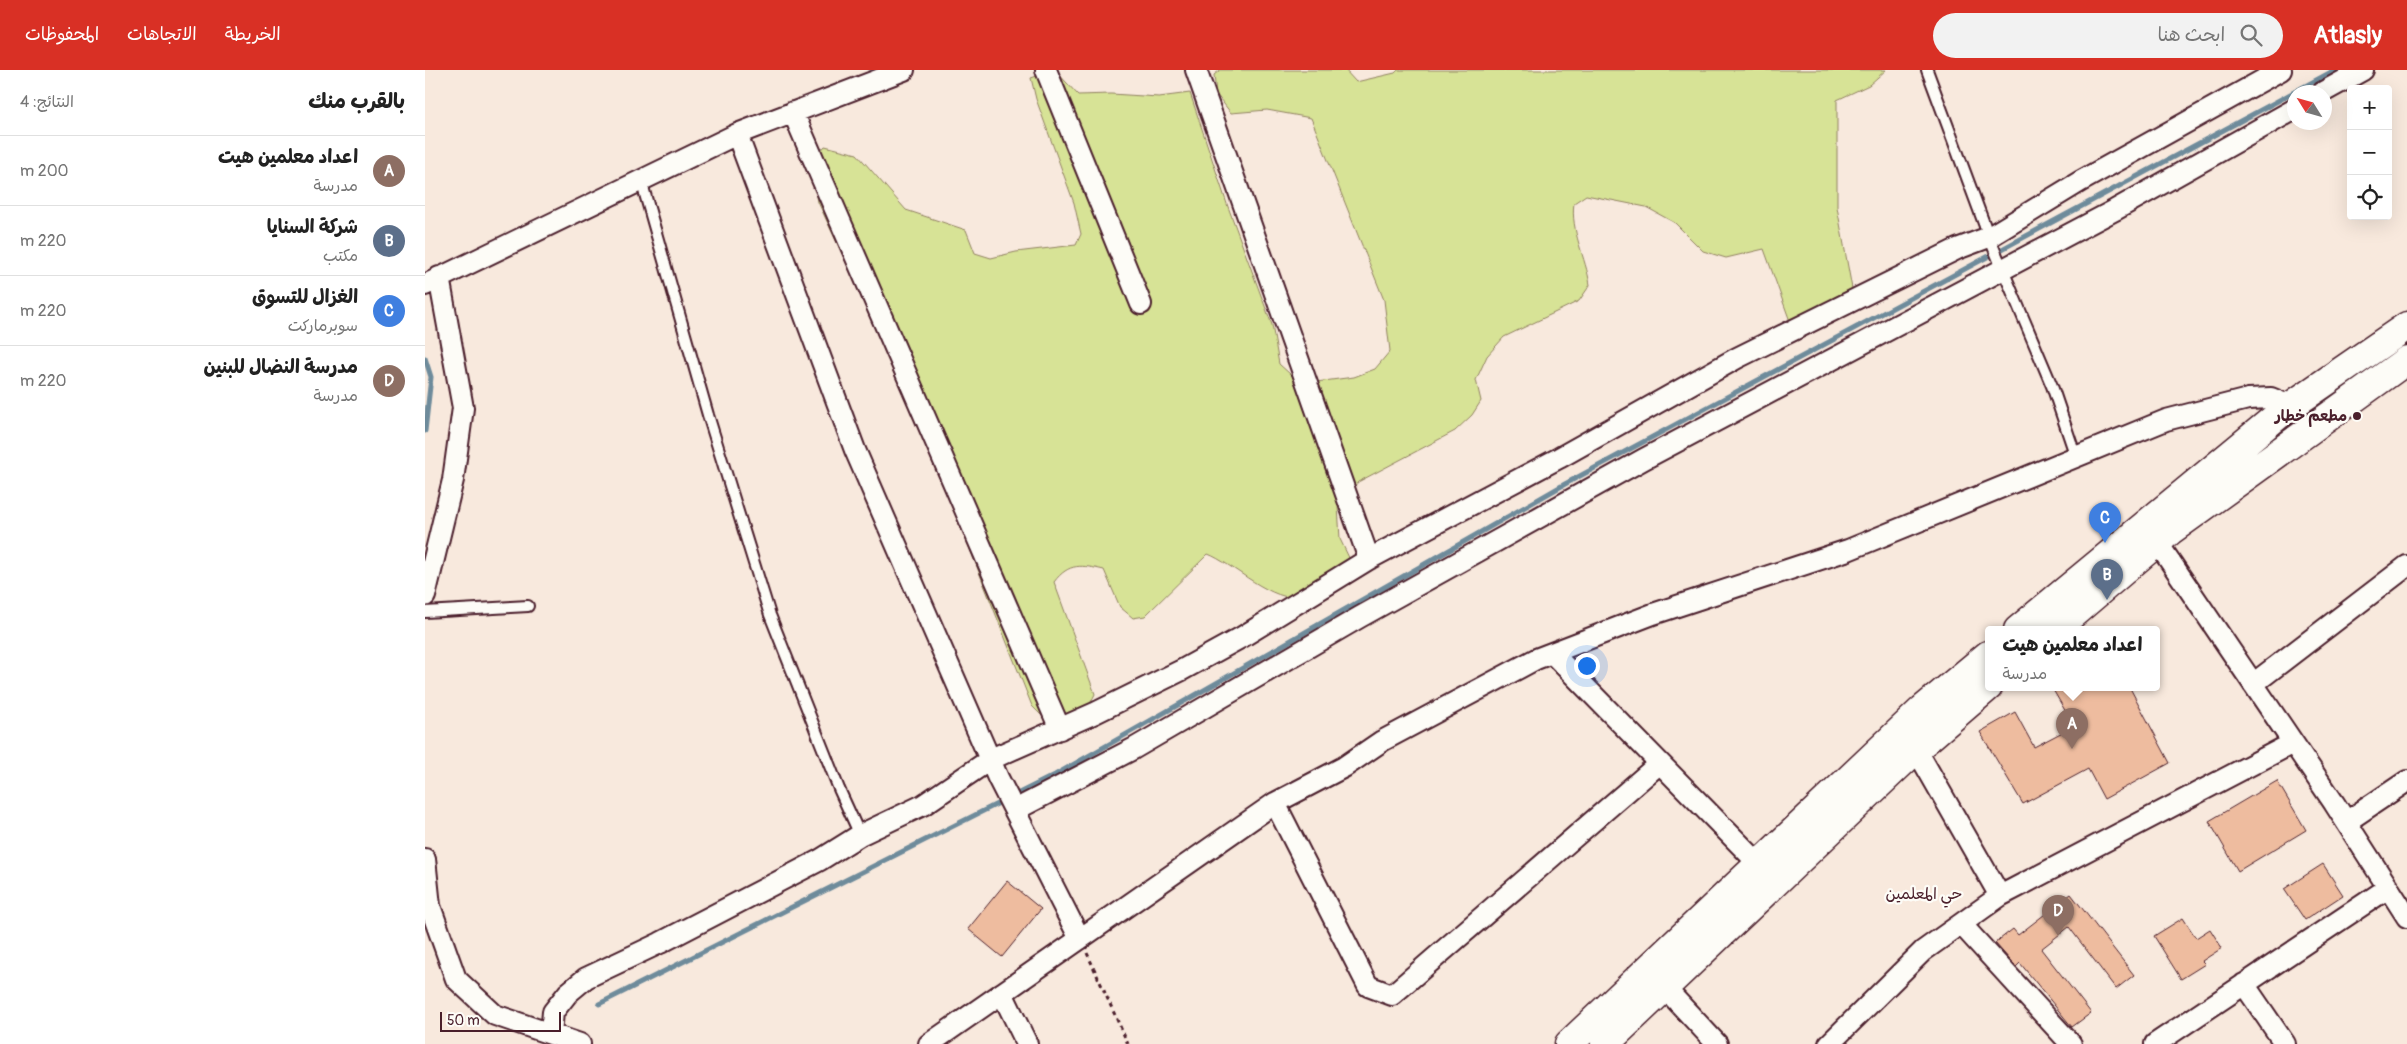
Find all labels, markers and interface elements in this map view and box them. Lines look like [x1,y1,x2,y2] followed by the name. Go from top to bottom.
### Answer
[1933,13,2283,58] search box
[2237,21,2265,49] icon: search
[2313,21,2382,50] text: Atlasly
[25,23,99,46] text: المحفوظات
[127,23,197,46] text: الاتجاهات
[225,23,281,46] text: الخريطة
[2158,23,2225,47] text: ابحث هنا
[2287,85,2332,130] north arrow
[2347,85,2392,220] map controls
[2347,85,2392,130] button: +
[308,88,405,115] text: بالقرب منك
[20,92,74,112] text: النتائج: 4
[2347,130,2392,175] button: −
[218,145,358,169] text: اعداد معلمين هيت
[20,161,69,181] text: 200 m
[384,161,394,181] text: A
[2347,175,2392,220] button: locate
[313,176,358,196] text: مدرسة
[267,215,358,239] text: شركة السنايا
[20,231,67,251] text: 220 m
[384,231,394,251] text: B
[323,246,358,266] text: مكتب
[252,285,358,309] text: الغزال للتسوق
[20,301,67,321] text: 220 m
[384,301,394,321] text: C
[288,316,358,336] text: سوبرماركت
[204,355,358,379] text: مدرسة النضال للبنين
[20,371,67,391] text: 220 m
[384,371,394,391] text: D
[313,386,358,406] text: مدرسة
[2273,407,2347,427] place label: مطعم خطار
[2351,410,2363,422] marker: مطعم خطار
[2089,502,2121,543] pin: C
[2091,559,2123,600] pin: B
[1985,626,2160,691] popup
[2003,633,2142,657] text: اعداد معلمين هيت
[1574,653,1600,679] your location
[2003,664,2047,684] text: مدرسة
[2056,708,2088,749] pin: A
[1885,884,1963,908] district label: حي المعلمين
[2042,895,2074,936] pin: D
[440,1009,561,1032] scale bar
[447,1012,480,1029] text: 50 m

